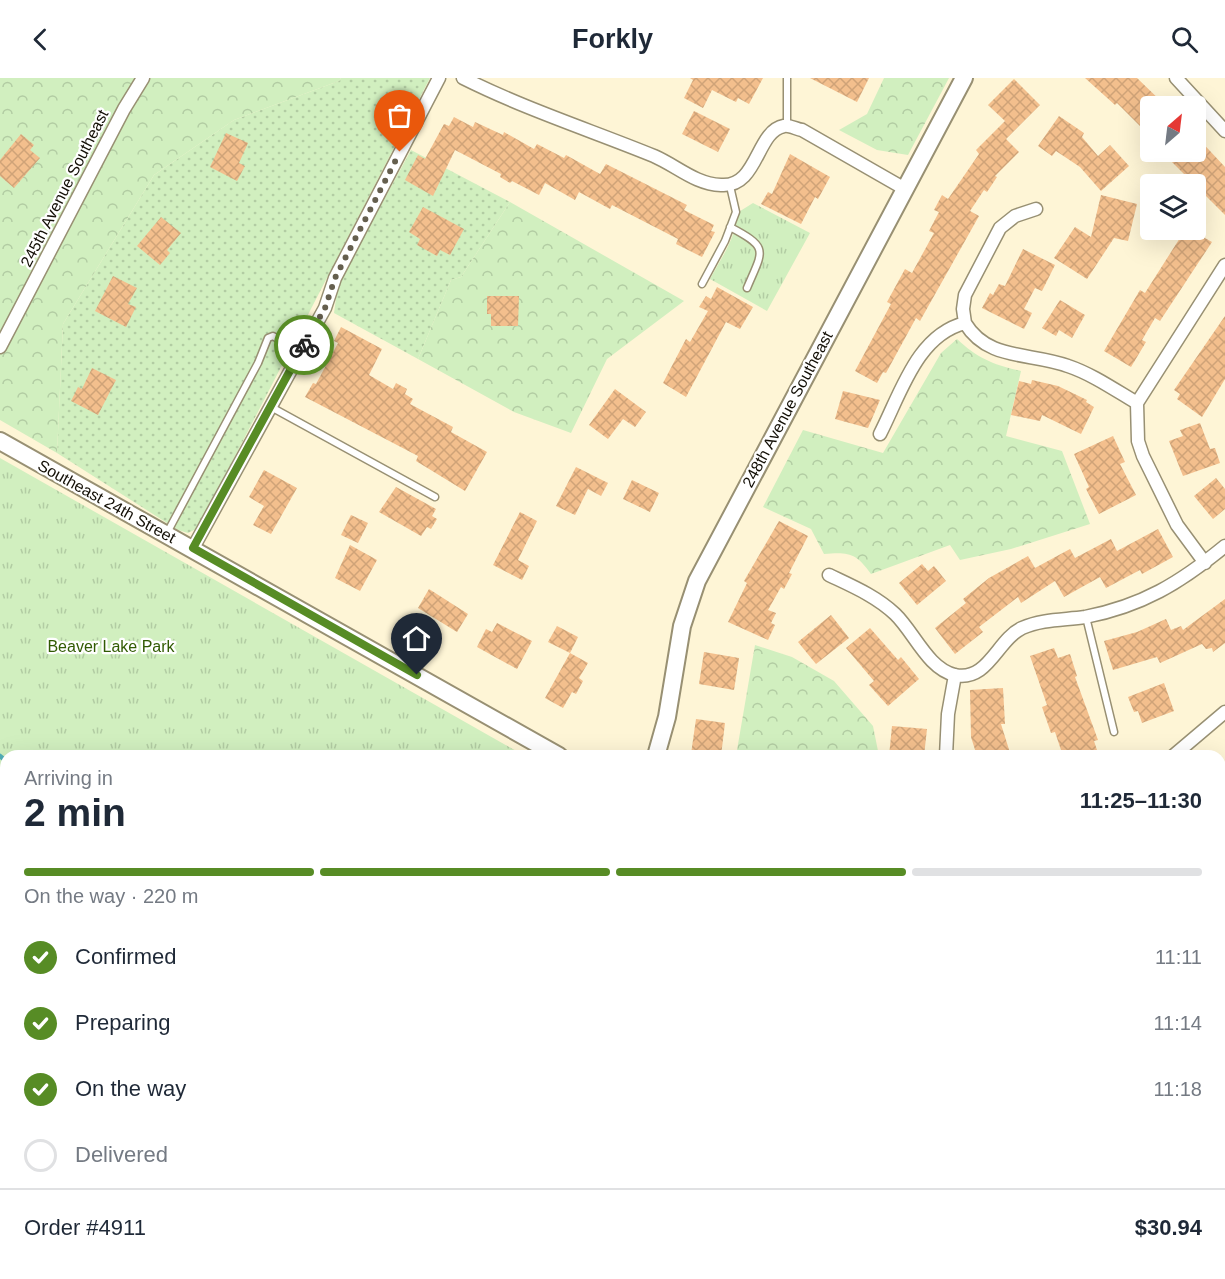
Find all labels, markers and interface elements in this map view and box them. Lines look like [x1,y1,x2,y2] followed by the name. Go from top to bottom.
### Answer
[24,23,57,56] icon: back
[1168,23,1201,56] icon: search
[572,24,653,54] text: Forkly
[374,90,425,152] pin
[1140,96,1206,162] north arrow
[1140,96,1206,240] map controls
[383,99,416,132] icon: bag
[17,106,112,270] street label: 245th Avenue Southeast
[1140,174,1206,240] button: layers
[274,315,334,375] courier
[739,328,836,490] street label: 248th Avenue Southeast
[288,329,321,362] icon: bike
[35,456,179,547] street label: Southeast 24th Street
[391,613,442,675] pin
[400,622,433,655] icon: home
[47,638,176,655] park label: Beaver Lake Park
[24,767,113,789] text: Arriving in
[1080,788,1202,813] text: 11:25–11:30
[24,791,126,834] text: 2 min
[24,885,199,907] text: On the way · 220 m
[24,941,57,974] icon: check
[75,944,176,969] text: Confirmed
[1155,946,1202,968] text: 11:11
[24,1007,57,1040] icon: check
[75,1010,170,1035] text: Preparing
[1153,1012,1202,1034] text: 11:14
[24,1073,57,1106] icon: check
[75,1076,186,1101] text: On the way
[1153,1078,1202,1100] text: 11:18
[75,1142,168,1167] text: Delivered
[24,1215,146,1240] text: Order #4911
[1135,1215,1202,1240] text: $30.94

